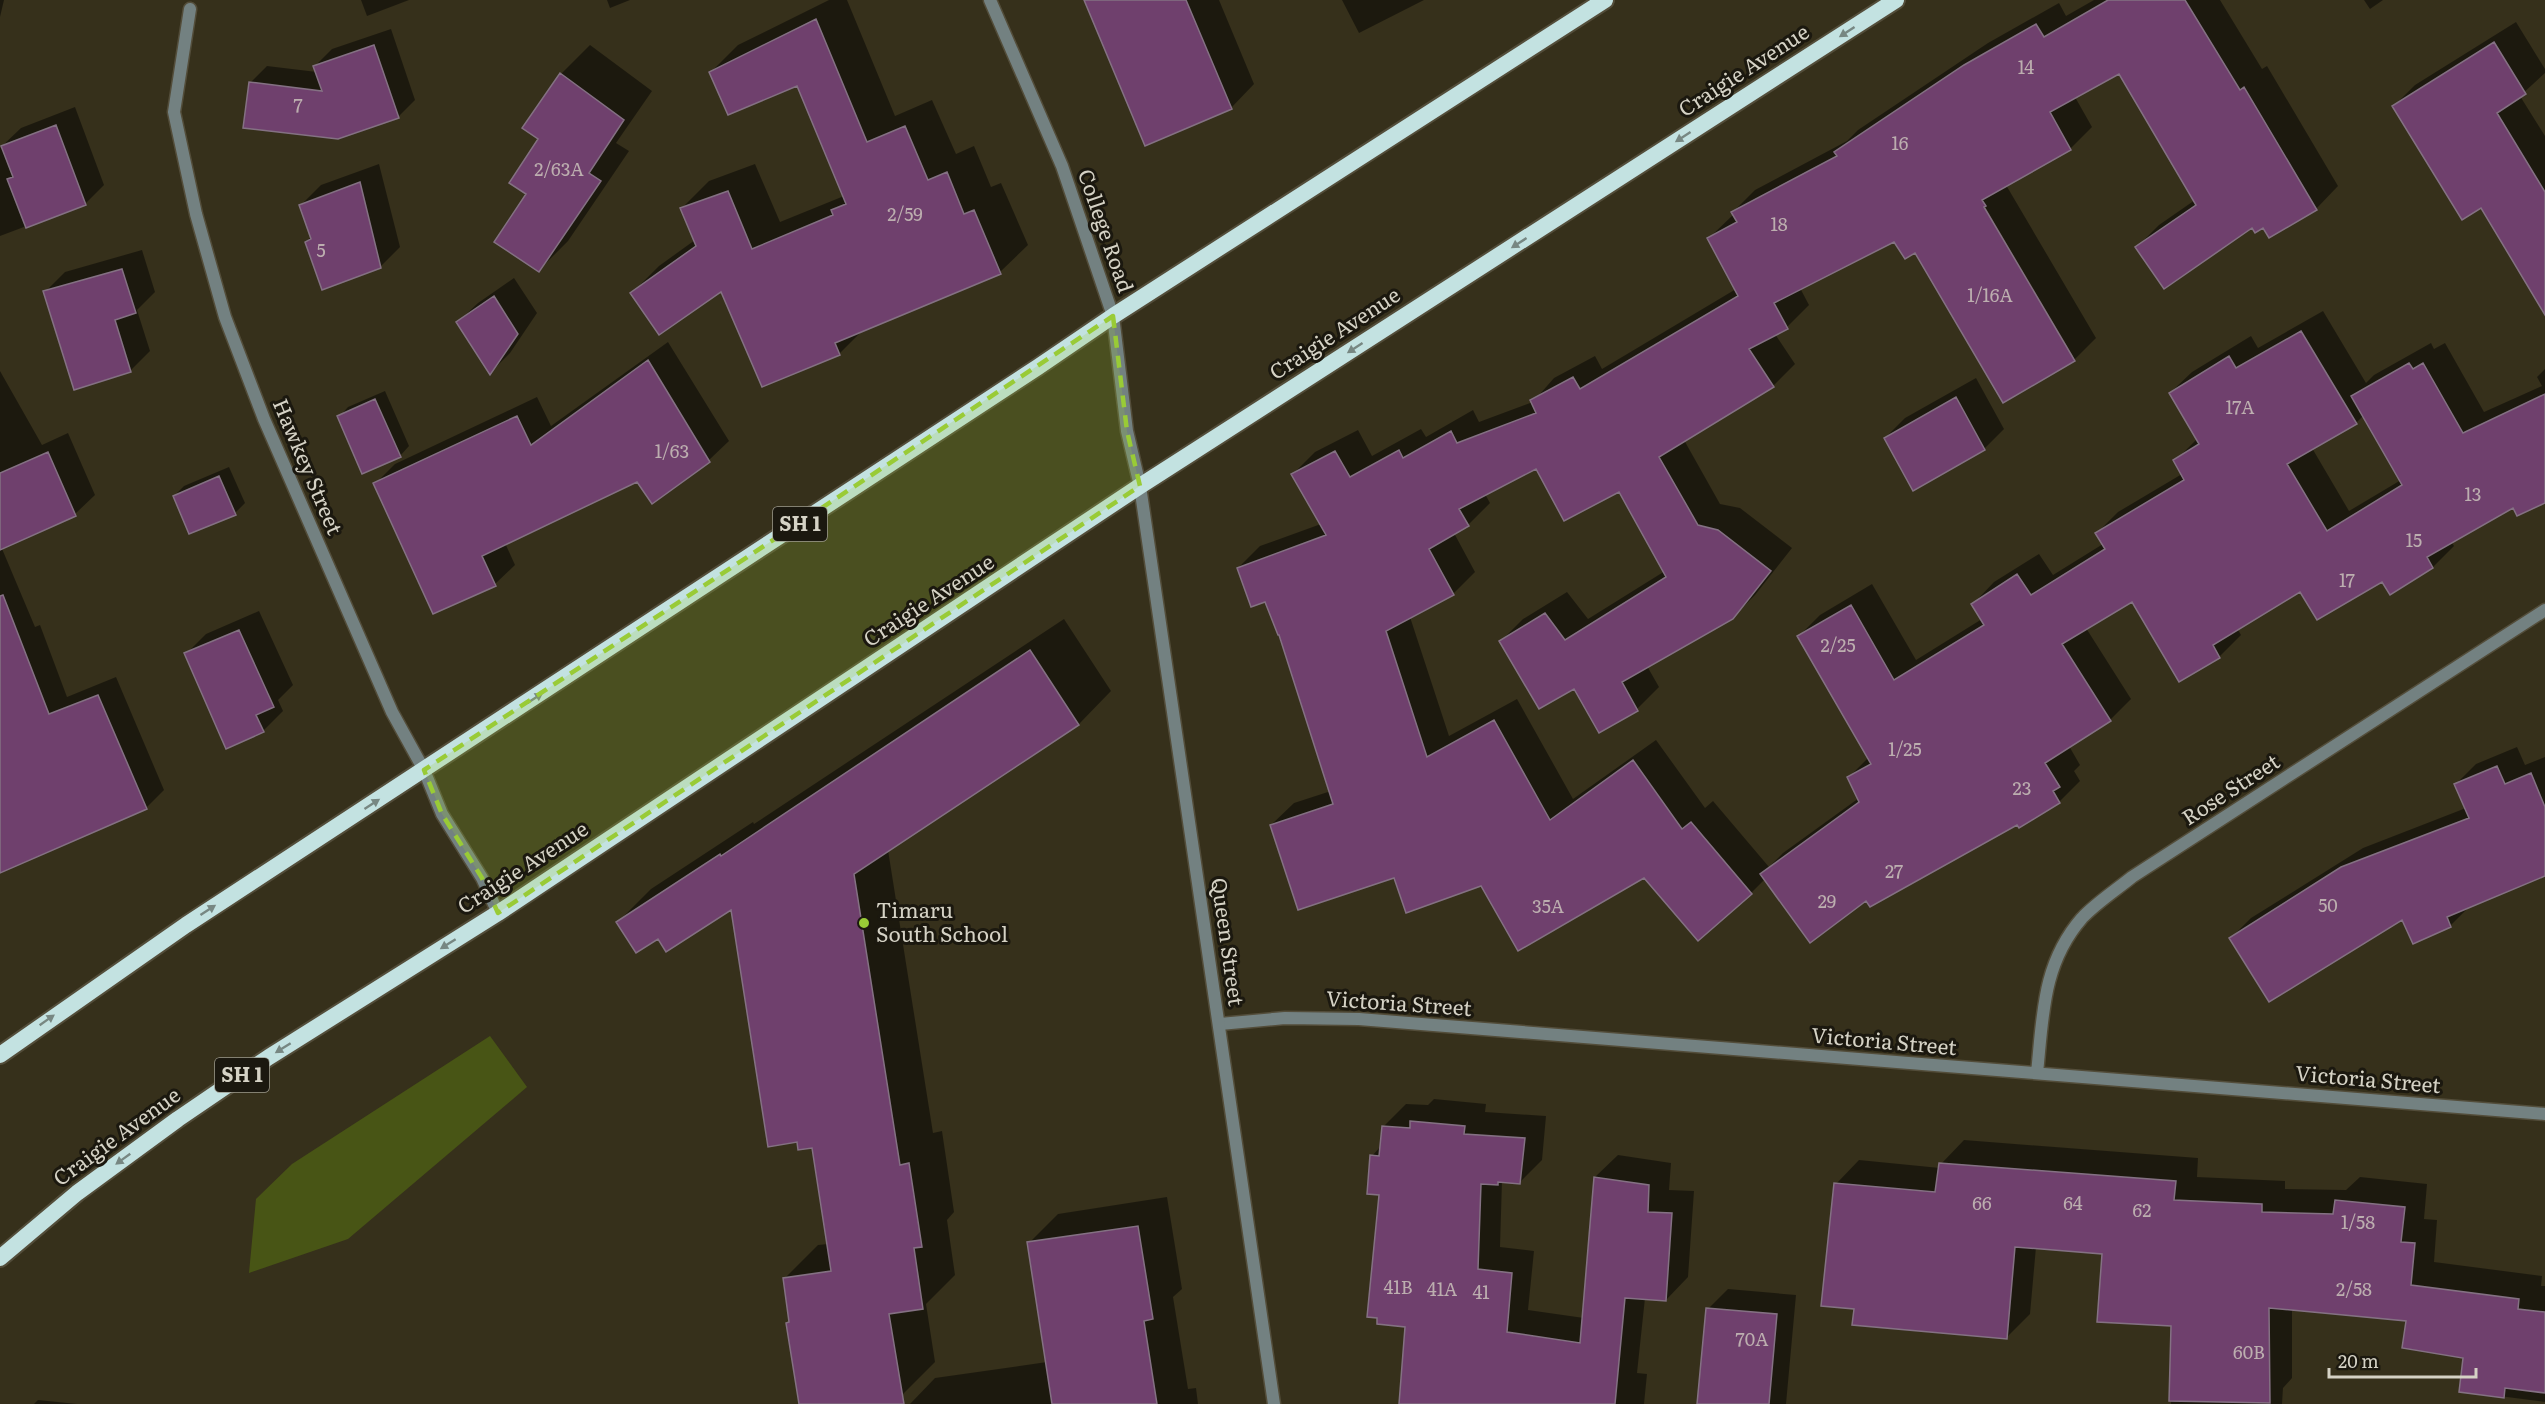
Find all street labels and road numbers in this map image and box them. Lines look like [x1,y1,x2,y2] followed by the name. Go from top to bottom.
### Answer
[1671,15,1814,123] street label: Craigie Avenue
[1072,164,1143,296] street label: College Road
[1262,278,1405,386] street label: Craigie Avenue
[267,393,352,539] street label: Hawkey Street
[773,507,827,541] road number: SH 1
[856,545,999,653] street label: Craigie Avenue
[2175,744,2285,831] street label: Rose Street
[450,812,593,920] street label: Craigie Avenue
[1205,876,1254,1008] street label: Queen Street
[1325,981,1473,1022] street label: Victoria Street
[1810,1018,1959,1061] street label: Victoria Street
[2294,1056,2443,1099] street label: Victoria Street
[215,1058,269,1092] road number: SH 1
[46,1078,186,1192] street label: Craigie Avenue

